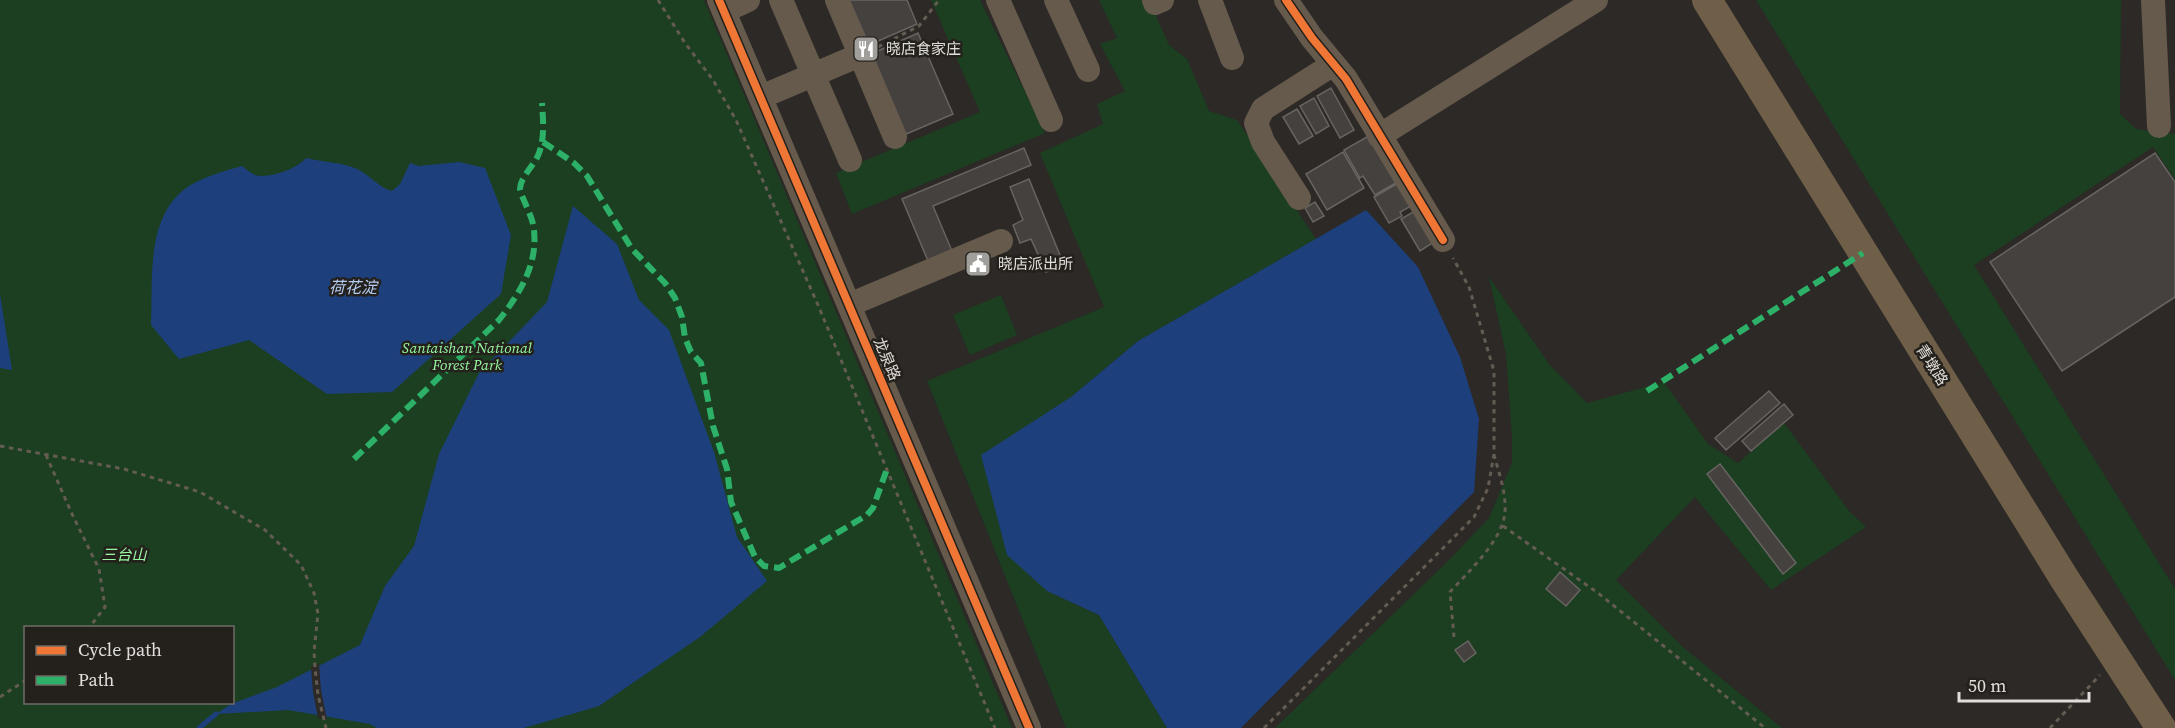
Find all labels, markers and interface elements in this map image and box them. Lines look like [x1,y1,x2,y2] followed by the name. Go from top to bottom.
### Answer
[851,34,881,64] restaurant icon: 晓店食家庄
[886,38,961,59] place label: 晓店食家庄
[963,249,993,279] public building icon: 晓店派出所
[998,253,1073,274] place label: 晓店派出所
[329,276,379,298] water label: 荷花淀
[869,334,906,384] street label: 龙泉路
[402,337,533,375] park label: Santaishan National Forest Park
[1912,340,1953,389] street label: 青墩路
[101,544,147,565] park label: 三台山
[24,626,234,704] legend
[78,637,162,662] text: Cycle path
[1959,665,2090,703] scale bar
[78,667,115,692] text: Path
[1968,673,2006,698] text: 50 m

